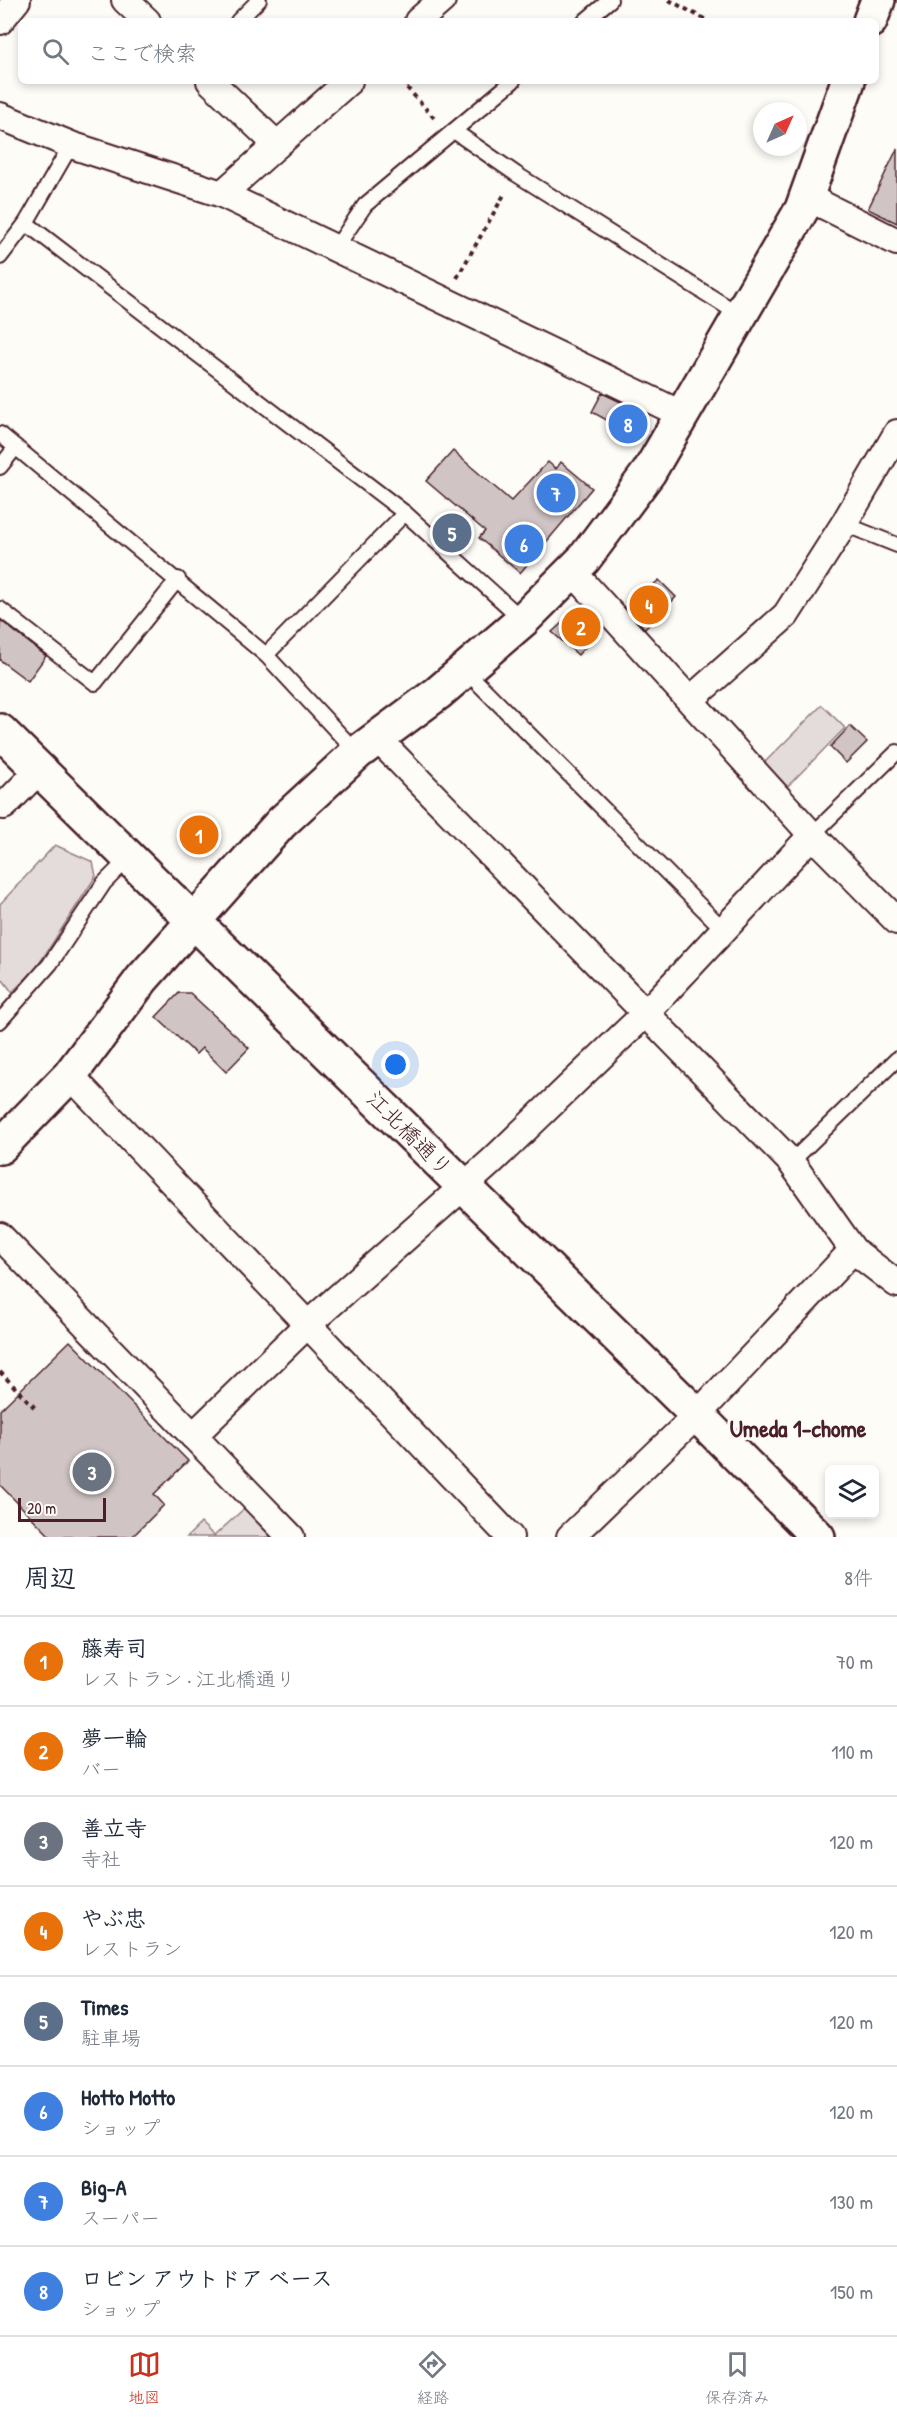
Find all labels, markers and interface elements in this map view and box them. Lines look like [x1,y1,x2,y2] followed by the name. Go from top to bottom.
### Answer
[18,18,879,84] search box
[39,35,72,68] icon: search
[87,38,197,68] text: ここで検索
[753,102,807,156] north arrow
[608,402,648,446] pin: 8
[536,470,576,516] pin: 7
[432,510,472,556] pin: 5
[504,522,544,566] pin: 6
[630,582,668,628] pin: 4
[562,604,600,650] pin: 2
[180,812,218,858] pin: 1
[381,1050,410,1079] your location
[360,1083,460,1183] street label: 江北橋通り
[730,1412,867,1444] district label: Umeda 1-chome
[72,1450,112,1494] pin: 3
[825,1465,879,1519] map controls
[825,1465,879,1519] button: layers
[18,1495,106,1522] scale bar
[27,1497,56,1519] text: 20 m
[24,1560,76,1595] text: 周辺
[844,1564,873,1591] text: 8件
[81,1633,147,1663] text: 藤寿司
[40,1648,47,1675] text: 1
[836,1648,873,1675] text: 70 m
[81,1665,296,1692] text: レストラン · 江北橋通り
[81,1723,147,1753] text: 夢一輪
[39,1738,48,1765] text: 2
[831,1738,873,1765] text: 110 m
[81,1755,121,1782] text: バー
[81,1813,147,1843] text: 善立寺
[39,1828,48,1855] text: 3
[829,1828,873,1855] text: 120 m
[81,1845,121,1872] text: 寺社
[81,1903,146,1933] text: やぶ忠
[40,1918,47,1945] text: 4
[829,1918,873,1945] text: 120 m
[81,1935,183,1962] text: レストラン
[81,1992,128,2022] text: Times
[39,2008,48,2035] text: 5
[829,2008,873,2035] text: 120 m
[81,2024,141,2051] text: 駐車場
[81,2082,175,2112] text: Hotto Motto
[40,2098,47,2125] text: 6
[829,2098,873,2125] text: 120 m
[81,2114,160,2141] text: ショップ
[81,2172,127,2202] text: Big-A
[39,2188,48,2215] text: 7
[830,2188,873,2215] text: 130 m
[81,2204,160,2231] text: スーパー
[81,2263,333,2293] text: ロビン アウトドア ベース
[39,2278,48,2305] text: 8
[830,2278,873,2305] text: 150 m
[81,2295,160,2322] text: ショップ
[128,2348,161,2408] tab: 地図
[416,2348,449,2408] tab: 経路
[705,2348,769,2408] tab: 保存済み

